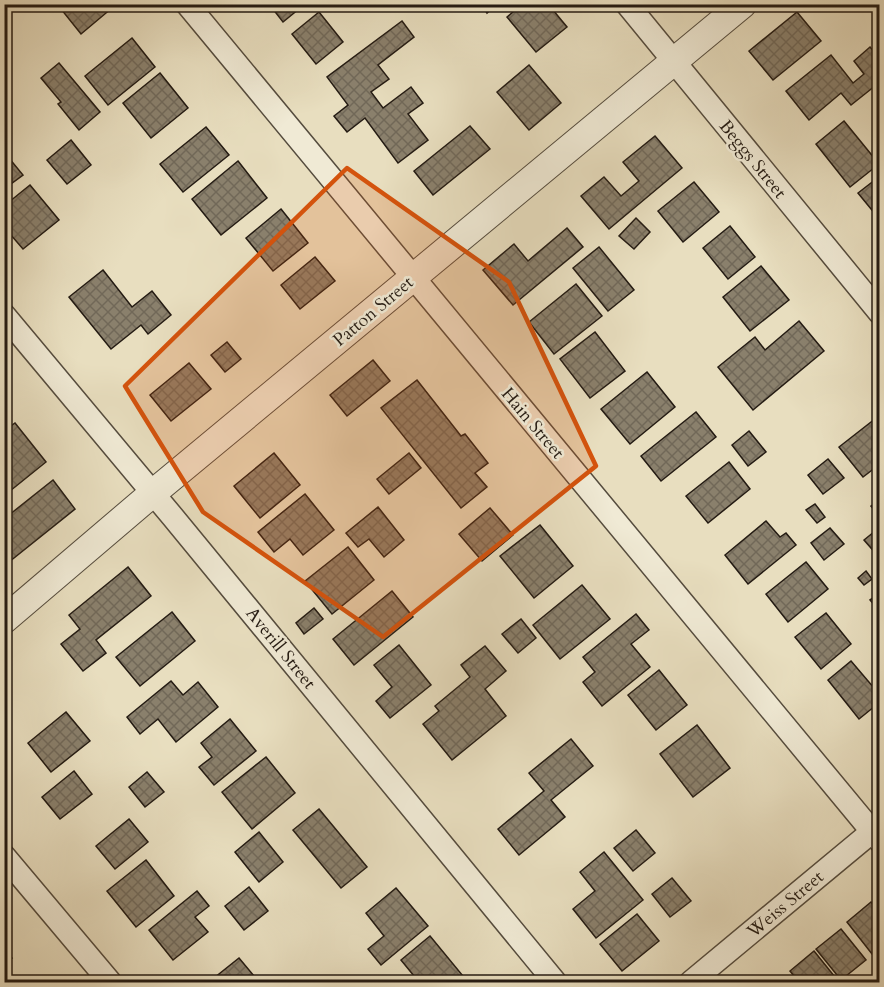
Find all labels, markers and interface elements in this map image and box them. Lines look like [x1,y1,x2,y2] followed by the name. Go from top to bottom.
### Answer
[713,115,792,204] street label: Beggs Street
[328,270,419,352] street label: Patton Street
[495,382,570,465] street label: Hain Street
[240,602,322,695] street label: Averill Street
[741,865,829,945] street label: Weiss Street

